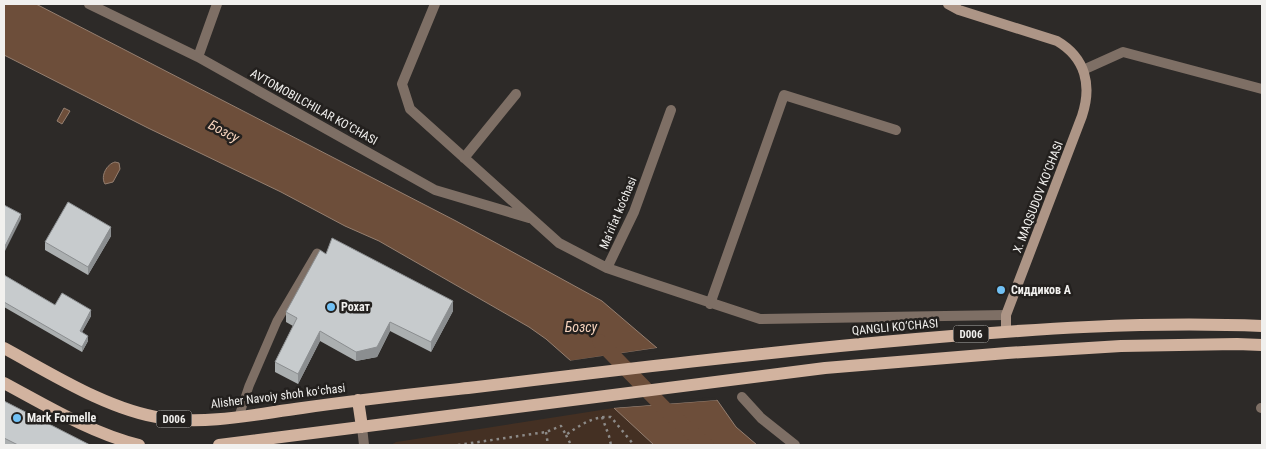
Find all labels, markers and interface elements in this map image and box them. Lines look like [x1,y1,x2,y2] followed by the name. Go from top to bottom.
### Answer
[248,66,380,148] street label: AVTOMOBILCHILAR KO‘CHASI
[206,116,242,146] water label: Бозсу
[1010,139,1066,255] street label: X. MAQSUDOV KO‘CHASI
[597,175,639,251] street label: Maʼrifat ko‘chasi
[1011,283,1072,297] place label: Сиддиков А
[995,284,1007,296] marker: Сиддиков А
[341,300,371,314] place label: Рохат
[325,301,337,313] marker: Рохат
[851,316,939,338] street label: QANGLI KO‘CHASI
[565,319,598,335] water label: Бозсу
[954,326,988,342] road number: D006
[210,381,346,411] street label: Alisher Navoiy shoh koʻchasi
[156,410,192,428] road number: D006
[27,411,96,425] place label: Mark Formelle
[11,412,23,424] marker: Mark Formelle

